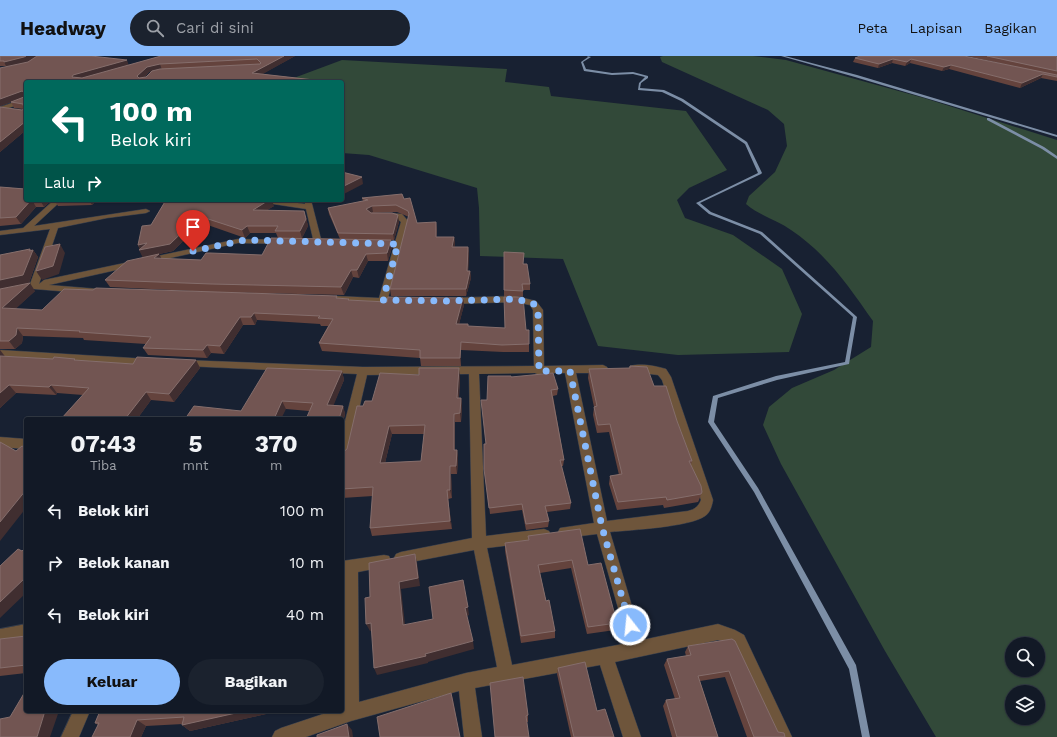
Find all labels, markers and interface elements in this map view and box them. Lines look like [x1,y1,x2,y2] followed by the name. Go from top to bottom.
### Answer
[130,10,410,46] search box
[20,17,106,40] text: Headway
[144,17,166,39] icon: search
[176,19,254,37] text: Cari di sini
[858,20,888,36] text: Peta
[910,20,962,36] text: Lapisan
[984,20,1037,36] text: Bagikan
[110,95,193,128] text: 100 m
[44,96,96,148] icon: left
[110,129,192,150] text: Belok kiri
[83,172,105,194] icon: right
[44,174,75,192] text: Lalu
[176,210,210,251] pin
[182,216,204,238] icon: arrive
[70,430,136,458] text: 07:43
[188,430,202,458] text: 5
[255,430,298,458] text: 370
[90,458,117,473] text: Tiba
[183,458,208,473] text: mnt
[270,458,282,473] text: m
[44,500,66,522] icon: left
[78,502,149,520] text: Belok kiri
[280,502,324,520] text: 100 m
[44,552,66,574] icon: right
[78,554,169,572] text: Belok kanan
[289,554,324,572] text: 10 m
[44,604,66,626] icon: left
[609,604,651,646] position arrow
[78,606,149,624] text: Belok kiri
[286,606,324,624] text: 40 m
[1005,637,1045,725] map controls
[1005,637,1045,677] button: search
[44,659,180,705] button: Keluar
[188,659,324,705] button: Bagikan
[1005,685,1045,725] button: layers

